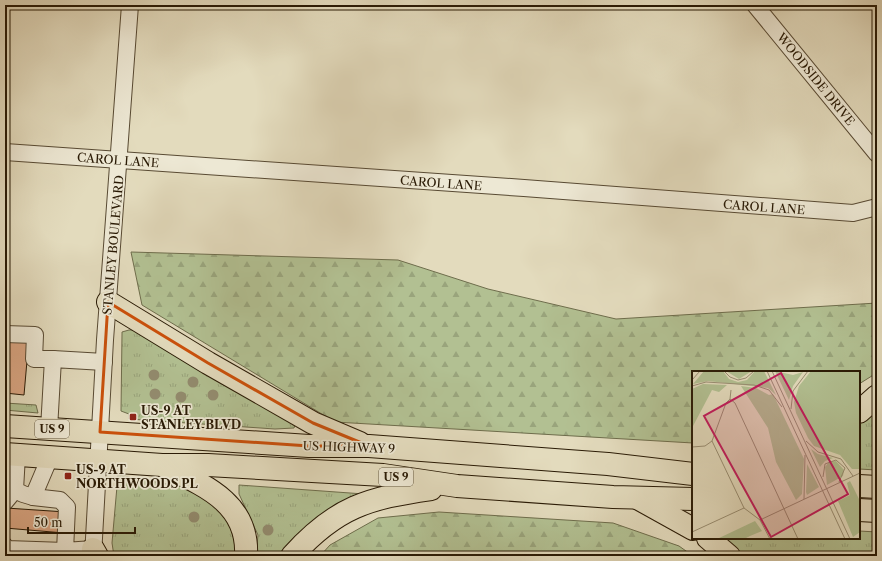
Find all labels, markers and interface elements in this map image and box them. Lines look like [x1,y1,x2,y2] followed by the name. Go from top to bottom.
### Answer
[773,29,858,128] street label: WOODSIDE DRIVE
[76,150,160,170] street label: CAROL LANE
[399,173,483,193] street label: CAROL LANE
[99,174,127,316] street label: STANLEY BOULEVARD
[722,197,806,217] street label: CAROL LANE
[692,371,860,539] inset map
[141,403,241,432] place label: US-9 AT STANLEY BLVD
[128,412,138,422] marker: US-9 AT STANLEY BLVD
[35,420,69,438] road number: US 9
[302,438,396,456] street label: US HIGHWAY 9
[76,462,199,491] place label: US-9 AT NORTHWOODS PL
[379,468,413,486] road number: US 9
[63,471,73,481] marker: US-9 AT NORTHWOODS PL
[28,509,135,535] scale bar
[34,515,63,530] text: 50 m

